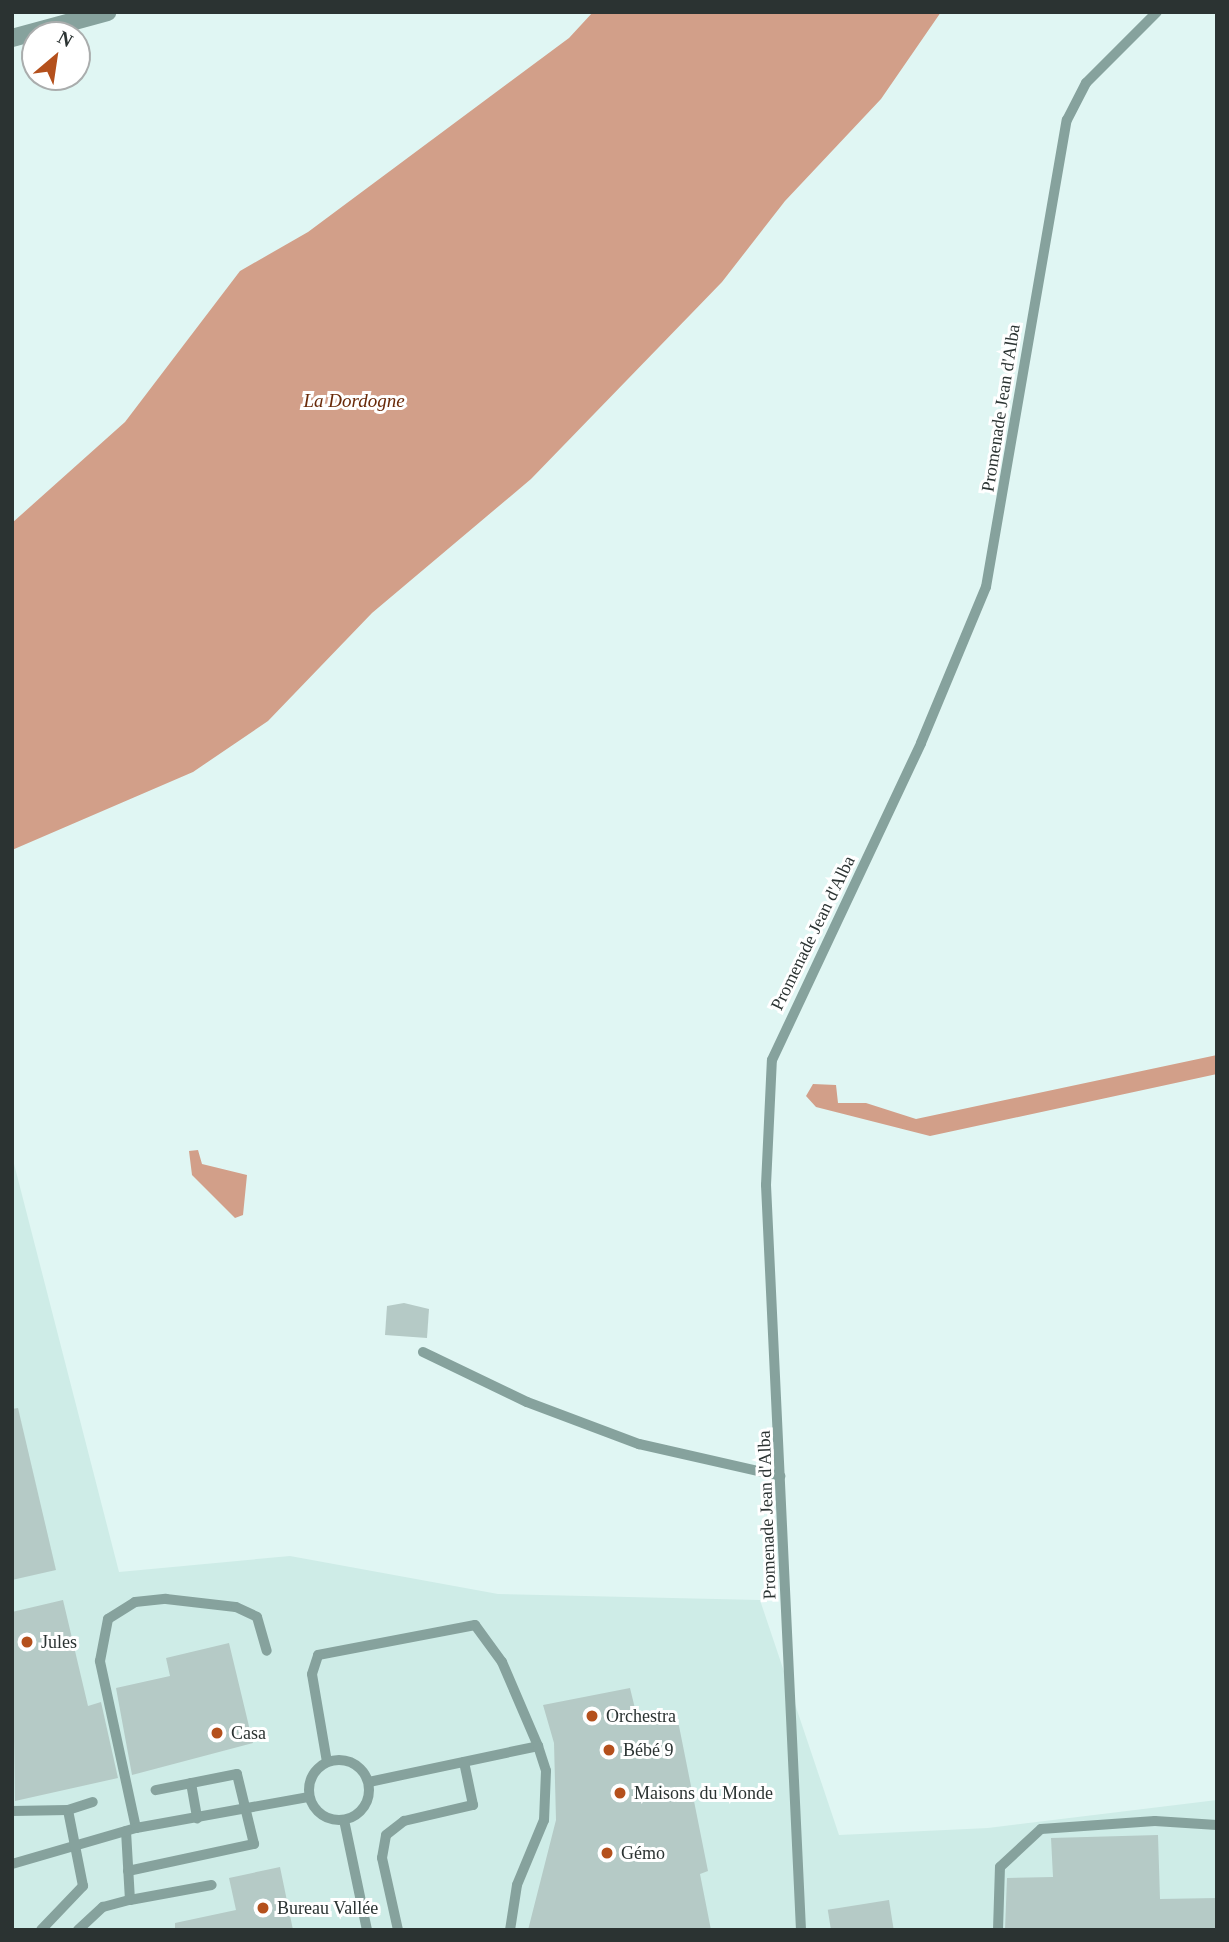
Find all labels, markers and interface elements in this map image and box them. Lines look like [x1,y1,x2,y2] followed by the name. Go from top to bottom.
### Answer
[21,21,91,91] north arrow
[54,26,77,51] text: N
[977,323,1025,493] street label: Promenade Jean d'Alba
[303,390,405,412] water label: La Dordogne
[766,852,860,1014] street label: Promenade Jean d'Alba
[753,1430,781,1600] street label: Promenade Jean d'Alba
[41,1631,77,1653] place label: Jules
[19,1634,35,1650] marker: Jules
[606,1705,676,1727] place label: Orchestra
[584,1708,600,1724] marker: Orchestra
[231,1722,266,1744] place label: Casa
[209,1725,225,1741] marker: Casa
[623,1739,673,1761] place label: Bébé 9
[601,1742,617,1758] marker: Bébé 9
[634,1782,773,1804] place label: Maisons du Monde
[612,1785,628,1801] marker: Maisons du Monde
[621,1842,665,1864] place label: Gémo
[599,1845,615,1861] marker: Gémo
[277,1897,378,1919] place label: Bureau Vallée
[255,1900,271,1916] marker: Bureau Vallée

